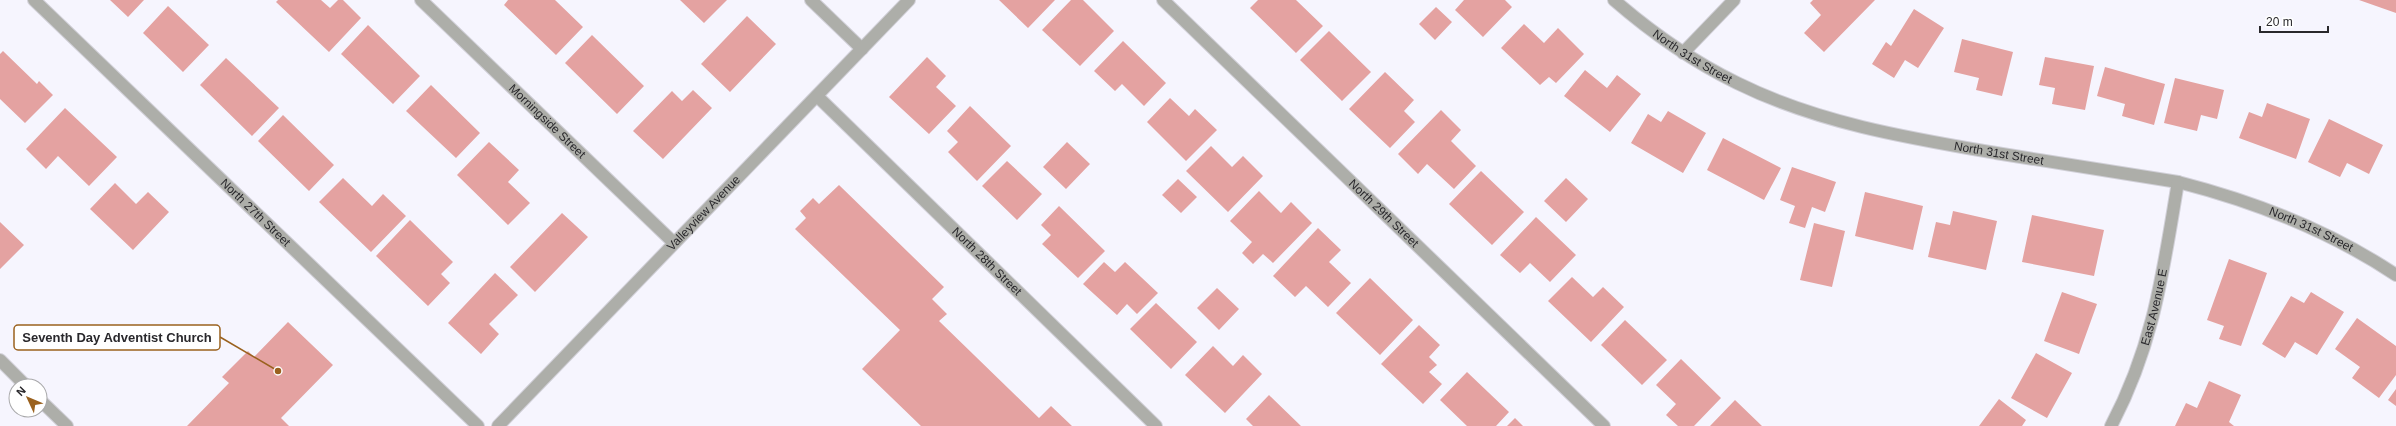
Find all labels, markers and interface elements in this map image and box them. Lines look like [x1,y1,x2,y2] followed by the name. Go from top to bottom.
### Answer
[2260,8,2328,34] scale bar
[2266,15,2293,29] text: 20 m
[1650,27,1735,87] street label: North 31st Street
[506,81,589,162] street label: Morningside Street
[1953,139,2045,168] street label: North 31st Street
[664,172,743,253] street label: Valleyview Avenue
[218,176,294,250] street label: North 27th Street
[1346,176,1422,251] street label: North 29th Street
[2267,204,2356,255] street label: North 31st Street
[949,224,1025,299] street label: North 28th Street
[2138,267,2170,347] street label: East Avenue E
[14,325,220,350] callout: Seventh Day Adventist Church
[22,330,212,345] text: Seventh Day Adventist Church
[8,378,48,418] north arrow
[14,384,28,398] text: N

